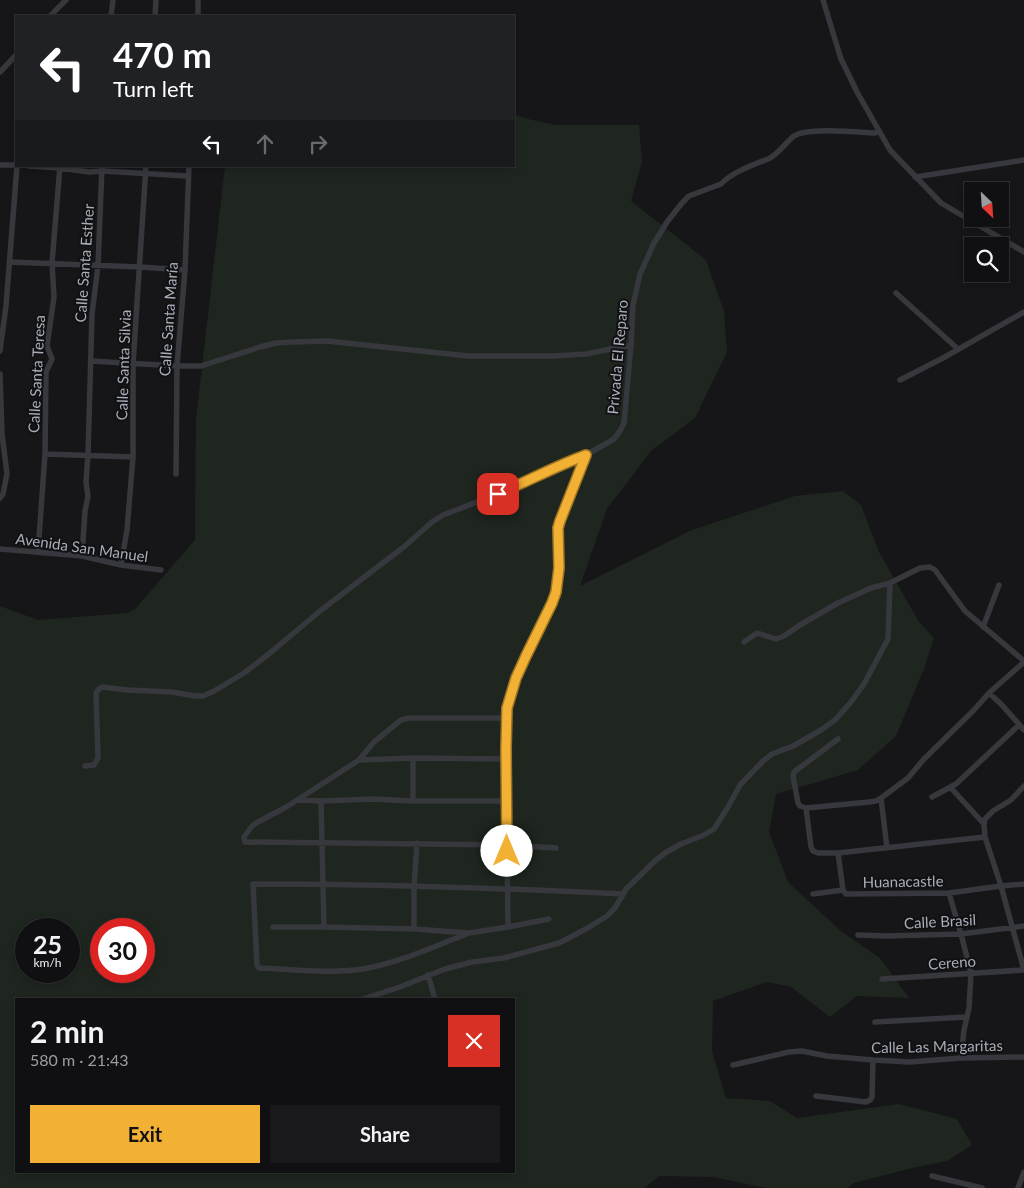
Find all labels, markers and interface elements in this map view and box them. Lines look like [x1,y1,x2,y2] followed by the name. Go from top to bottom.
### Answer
[113,33,212,75] text: 470 m
[30,35,95,100] icon: left
[113,75,194,102] text: Turn left
[198,130,226,158] icon: left
[251,130,279,158] icon: ahead
[304,130,332,158] icon: right
[964,182,1009,228] north arrow
[964,182,1009,282] map controls
[71,203,97,323] street label: Calle Santa Esther
[964,237,1009,282] button: search
[155,261,181,377] street label: Calle Santa María
[603,299,631,415] street label: Privada El Reparo
[112,309,134,421] street label: Calle Santa Silvia
[24,314,48,434] street label: Calle Santa Teresa
[477,473,519,515] pin
[484,480,512,508] icon: arrive
[15,529,149,565] street label: Avenida San Manuel
[480,824,532,876] position arrow
[862,871,944,891] street label: Huanacastle
[903,910,977,932] street label: Calle Brasil
[90,918,155,983] speed limit sign: 30
[33,929,62,959] text: 25
[928,951,976,973] street label: Cereno
[33,955,62,970] text: km/h
[30,1013,104,1049] text: 2 min
[448,1015,500,1067] button: close
[871,1036,1003,1056] street label: Calle Las Margaritas
[30,1050,129,1069] text: 580 m · 21:43
[30,1105,260,1163] button: Exit
[270,1105,500,1163] button: Share

